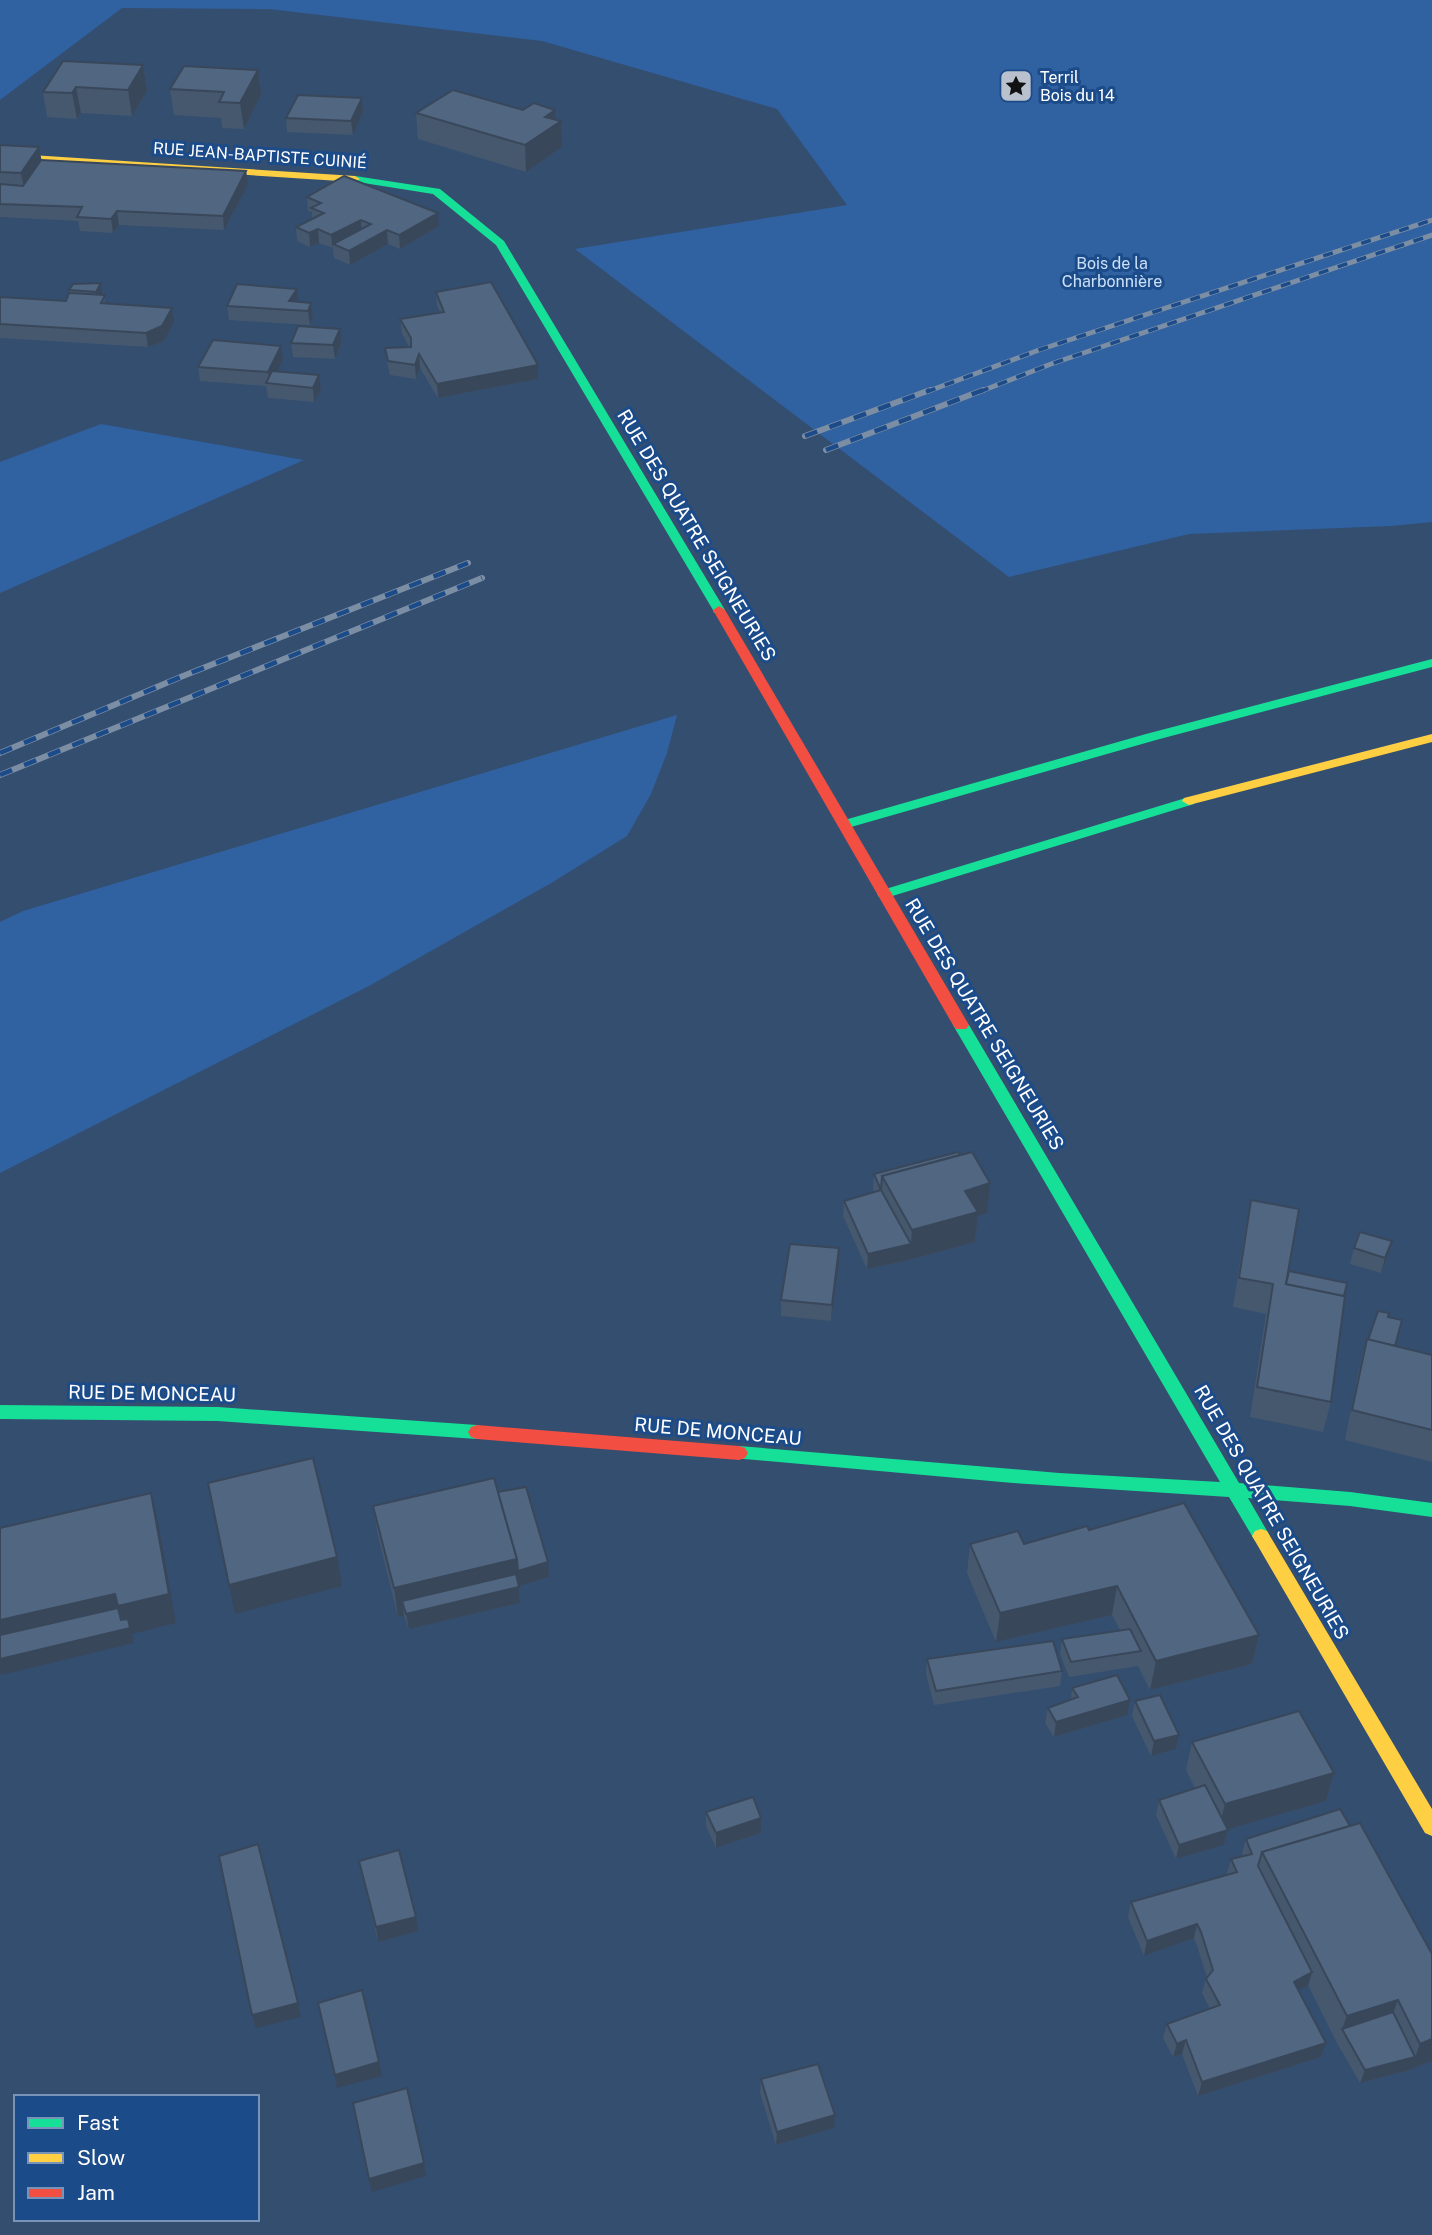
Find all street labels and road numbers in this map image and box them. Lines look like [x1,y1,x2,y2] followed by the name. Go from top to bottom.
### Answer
[152,138,368,172] street label: RUE JEAN-BAPTISTE CUINIÉ
[613,405,781,665] street label: RUE DES QUATRE SEIGNEURIES
[901,894,1069,1154] street label: RUE DES QUATRE SEIGNEURIES
[68,1381,236,1405] street label: RUE DE MONCEAU
[1190,1381,1354,1643] street label: RUE DES QUATRE SEIGNEURIES
[633,1413,803,1449] street label: RUE DE MONCEAU

